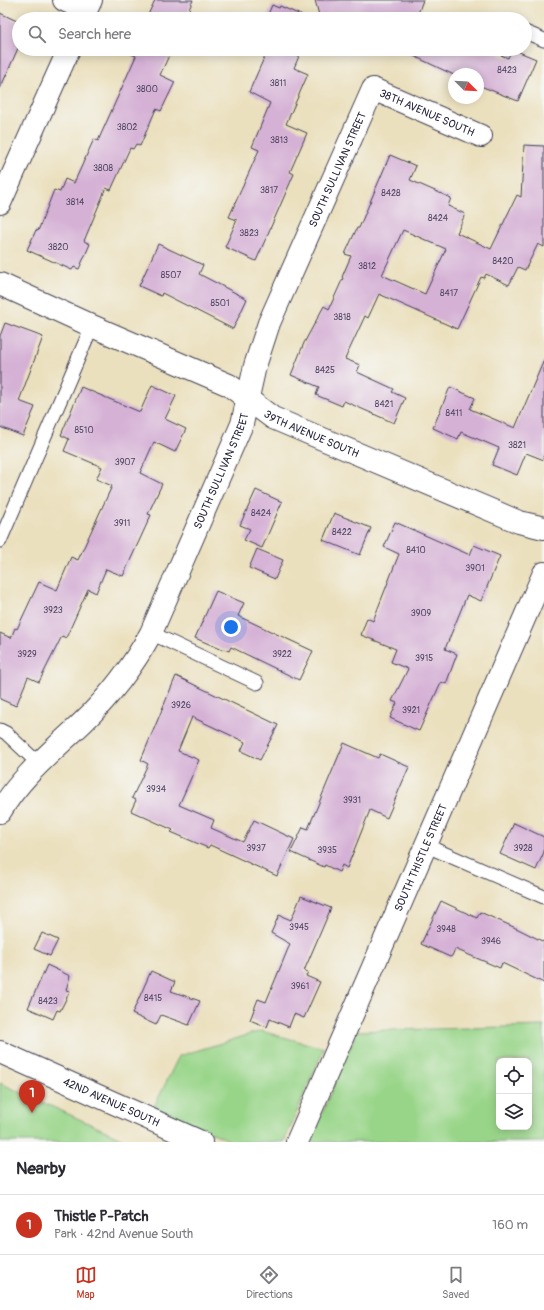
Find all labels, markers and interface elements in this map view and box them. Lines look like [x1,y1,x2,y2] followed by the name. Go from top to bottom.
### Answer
[12,12,532,56] search box
[26,23,48,45] icon: search
[58,25,131,44] text: Search here
[497,65,517,76] house number: 8423
[448,68,484,104] north arrow
[270,78,286,89] house number: 3811
[136,84,158,95] house number: 3800
[378,86,477,139] street label: 38TH AVENUE SOUTH
[306,110,369,229] street label: SOUTH SULLIVAN STREET
[117,122,137,133] house number: 3802
[270,135,288,146] house number: 3813
[93,163,114,174] house number: 3808
[260,185,278,196] house number: 3817
[381,188,401,199] house number: 8428
[66,197,85,208] house number: 3814
[428,213,449,224] house number: 8424
[239,228,259,239] house number: 3823
[48,242,68,253] house number: 3820
[493,256,513,267] house number: 8420
[358,261,376,272] house number: 3812
[161,270,181,281] house number: 8507
[440,288,458,299] house number: 8417
[210,298,230,309] house number: 8501
[333,312,351,323] house number: 3818
[315,365,335,376] house number: 8425
[375,399,393,410] house number: 8421
[262,407,361,460] street label: 39TH AVENUE SOUTH
[446,408,462,419] house number: 8411
[191,412,251,531] street label: SOUTH SULLIVAN STREET
[74,425,94,436] house number: 8510
[508,440,526,451] house number: 3821
[115,457,136,468] house number: 3907
[251,508,272,519] house number: 8424
[114,518,130,529] house number: 3911
[332,527,352,538] house number: 8422
[406,545,426,556] house number: 8410
[465,563,485,574] house number: 3901
[43,605,63,616] house number: 3923
[411,608,432,619] house number: 3909
[221,617,241,637] your location
[17,649,37,660] house number: 3929
[272,649,292,660] house number: 3922
[415,653,433,664] house number: 3915
[171,700,191,711] house number: 3926
[402,705,420,716] house number: 3921
[146,784,167,795] house number: 3934
[343,795,361,806] house number: 3931
[391,802,449,913] street label: SOUTH THISTLE STREET
[246,843,266,854] house number: 3937
[513,843,533,854] house number: 3928
[317,845,337,856] house number: 3935
[289,922,309,933] house number: 3945
[436,924,456,935] house number: 3948
[481,936,501,947] house number: 3946
[291,981,309,992] house number: 3961
[144,993,162,1004] house number: 8415
[38,996,58,1007] house number: 8423
[496,1058,532,1130] map controls
[496,1058,532,1094] button: locate
[61,1075,162,1129] street label: 42ND AVENUE SOUTH
[19,1080,45,1113] pin: 1
[496,1094,532,1130] button: layers
[16,1158,65,1179] text: Nearby
[54,1207,148,1226] text: Thistle P-Patch
[26,1217,32,1233] text: 1
[492,1217,528,1233] text: 160 m
[54,1226,193,1242] text: Park · 42nd Avenue South
[75,1264,97,1301] tab: Map
[246,1264,293,1301] tab: Directions
[442,1264,469,1301] tab: Saved

